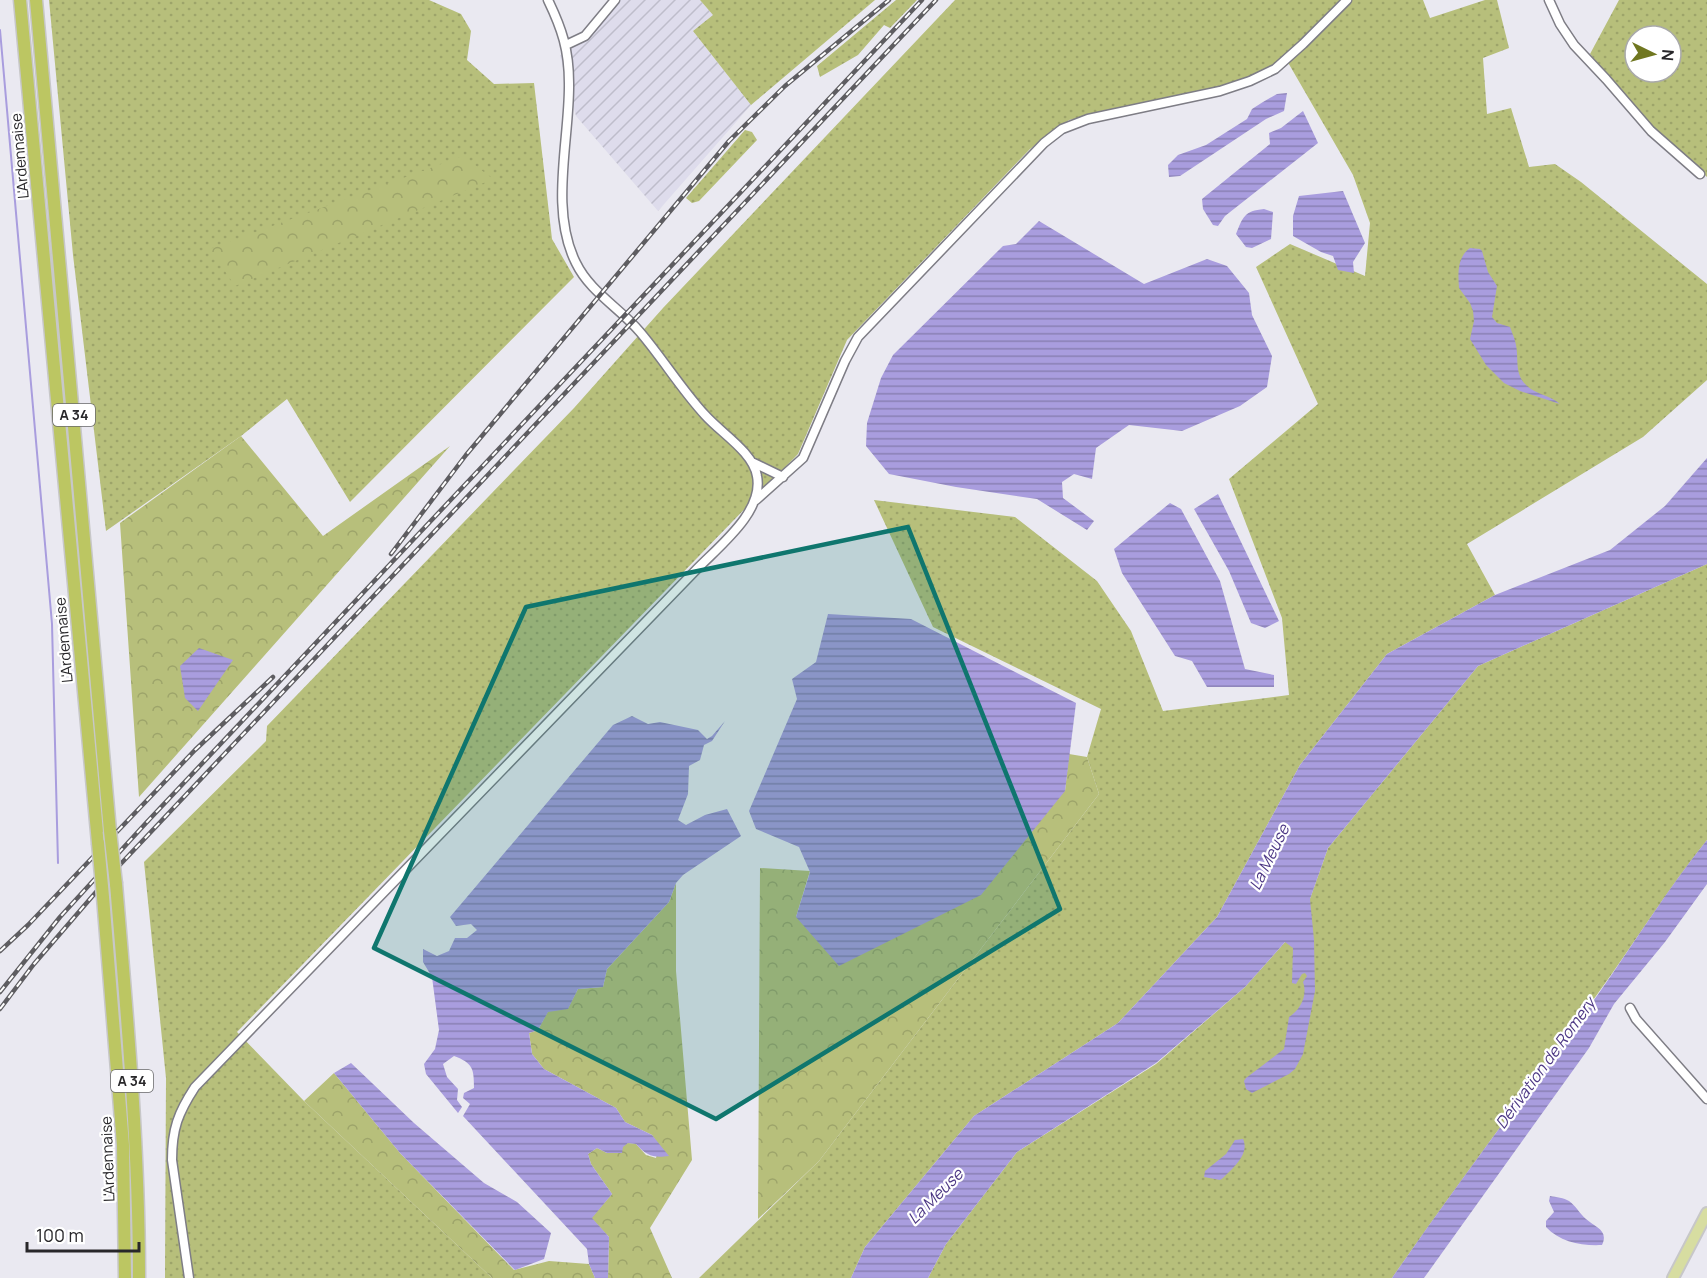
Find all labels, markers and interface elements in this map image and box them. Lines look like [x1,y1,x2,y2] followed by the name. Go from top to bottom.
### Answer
[1623,24,1683,84] north arrow
[1656,49,1679,62] text: N
[5,112,34,200] street label: L'Ardennaise
[53,404,95,426] road number: A 34
[49,596,78,684] street label: L'Ardennaise
[1244,819,1295,893] water label: La Meuse
[1490,991,1602,1133] water label: Dérivation de Romery
[111,1070,153,1092] road number: A 34
[96,1116,119,1202] street label: L'Ardennaise
[902,1162,969,1229] water label: La Meuse
[27,1215,140,1253] scale bar
[36,1223,84,1247] text: 100 m

